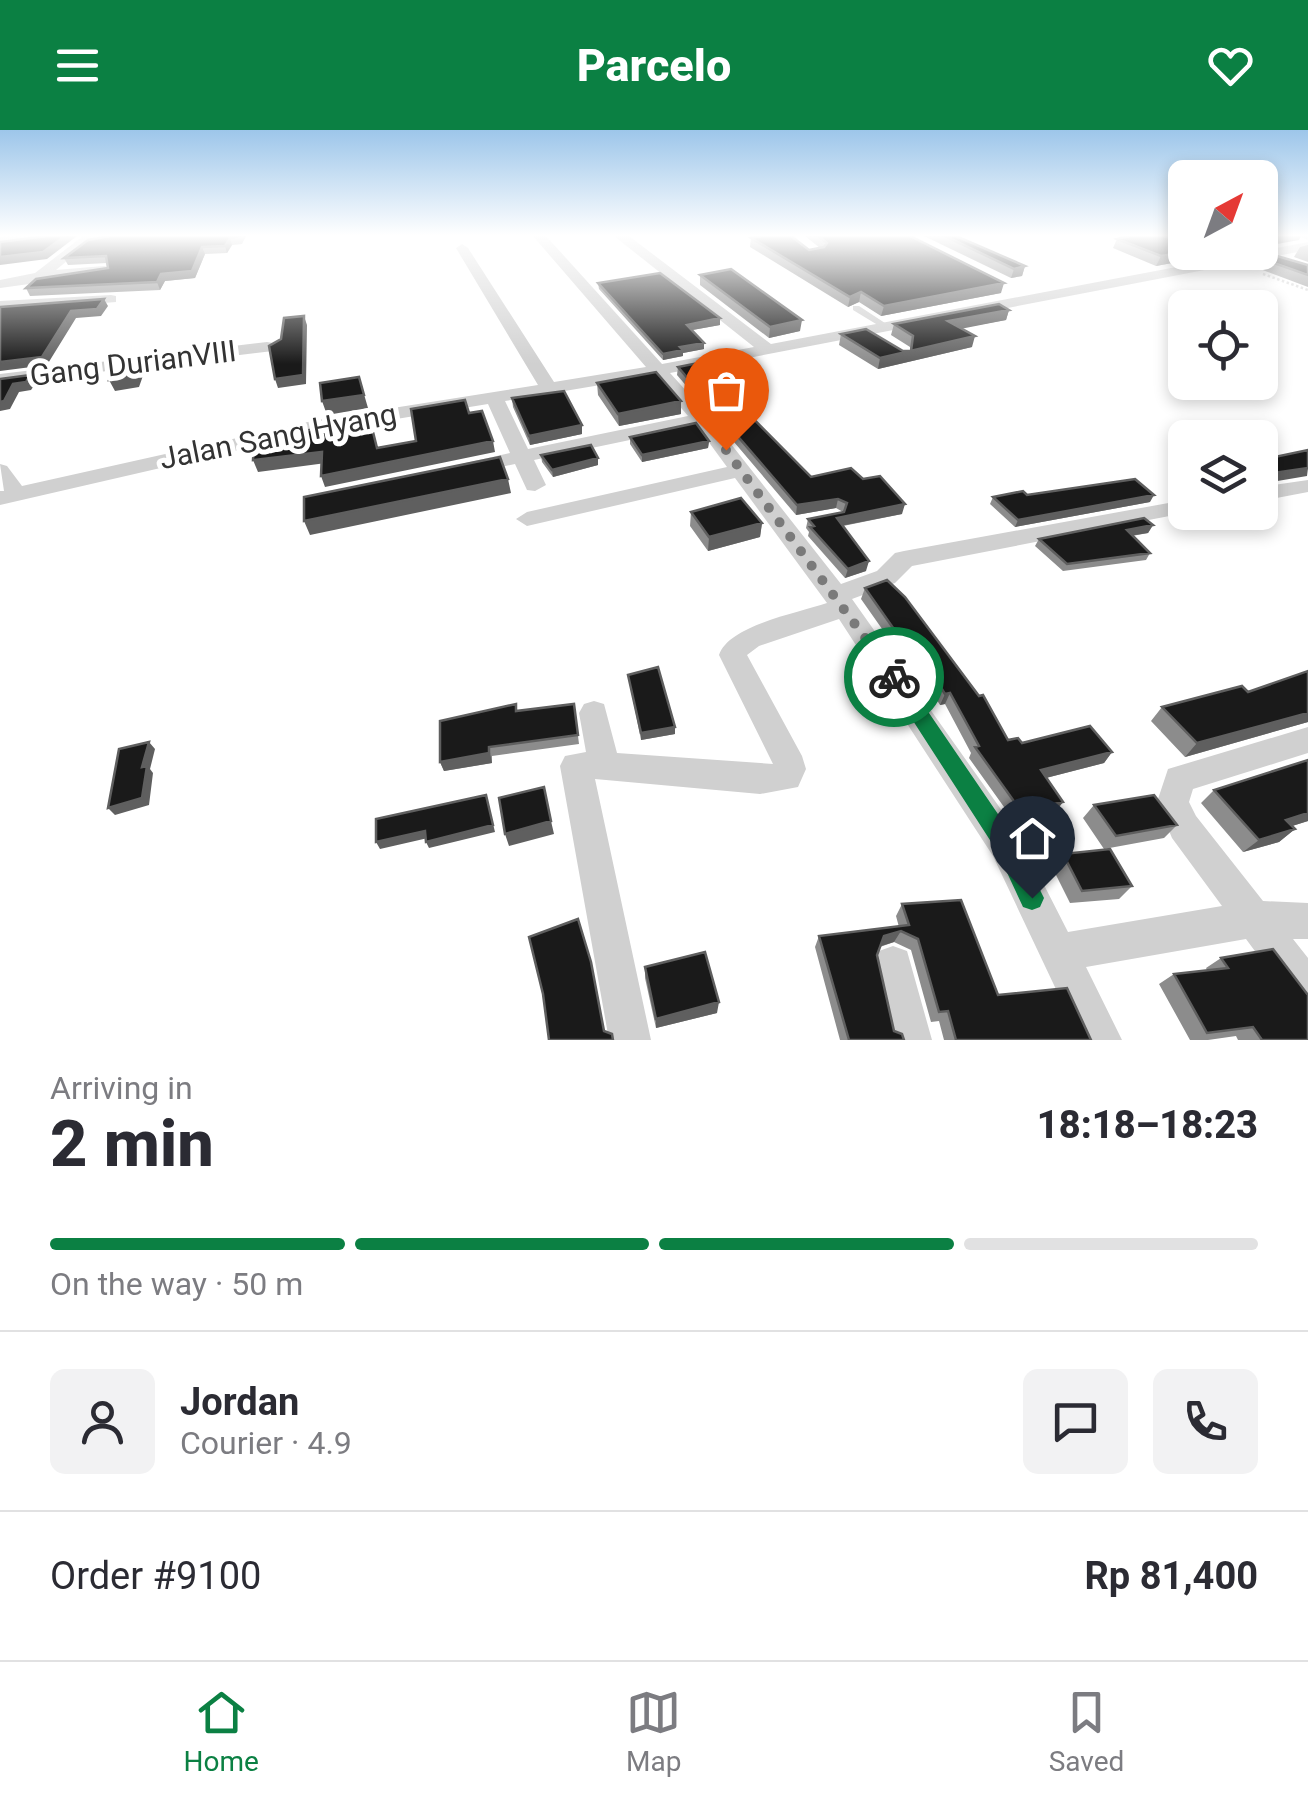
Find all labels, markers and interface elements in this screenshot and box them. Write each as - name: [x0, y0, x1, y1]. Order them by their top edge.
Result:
- icon: menu: [50, 38, 105, 93]
- icon: heart: [1203, 38, 1258, 93]
- text: Parcelo: [577, 39, 731, 92]
- north arrow: [1168, 160, 1278, 270]
- map controls: [1168, 160, 1278, 530]
- button: locate: [1168, 290, 1278, 400]
- street label: Gang DurianVIII: [28, 333, 238, 393]
- pin: [684, 348, 769, 451]
- icon: bag: [699, 363, 754, 418]
- street label: Jalan Sang Hyang: [157, 396, 399, 476]
- button: layers: [1168, 420, 1278, 530]
- courier: [844, 627, 944, 727]
- icon: bike: [867, 650, 922, 705]
- pin: [990, 796, 1075, 899]
- icon: home: [1005, 811, 1060, 866]
- text: Arriving in: [50, 1069, 193, 1107]
- text: 18:18–18:23: [1037, 1103, 1258, 1147]
- text: 2 min: [50, 1106, 214, 1182]
- text: On the way · 50 m: [50, 1265, 303, 1303]
- button: person: [50, 1369, 155, 1474]
- button: chat: [1023, 1369, 1128, 1474]
- button: phone: [1153, 1369, 1258, 1474]
- text: Jordan: [180, 1380, 299, 1424]
- text: Courier · 4.9: [180, 1424, 352, 1462]
- text: Order #9100: [50, 1554, 261, 1598]
- text: Rp 81,400: [1084, 1554, 1258, 1598]
- tab: Home: [184, 1685, 259, 1778]
- tab: Map: [626, 1685, 682, 1778]
- tab: Saved: [1049, 1685, 1124, 1778]

